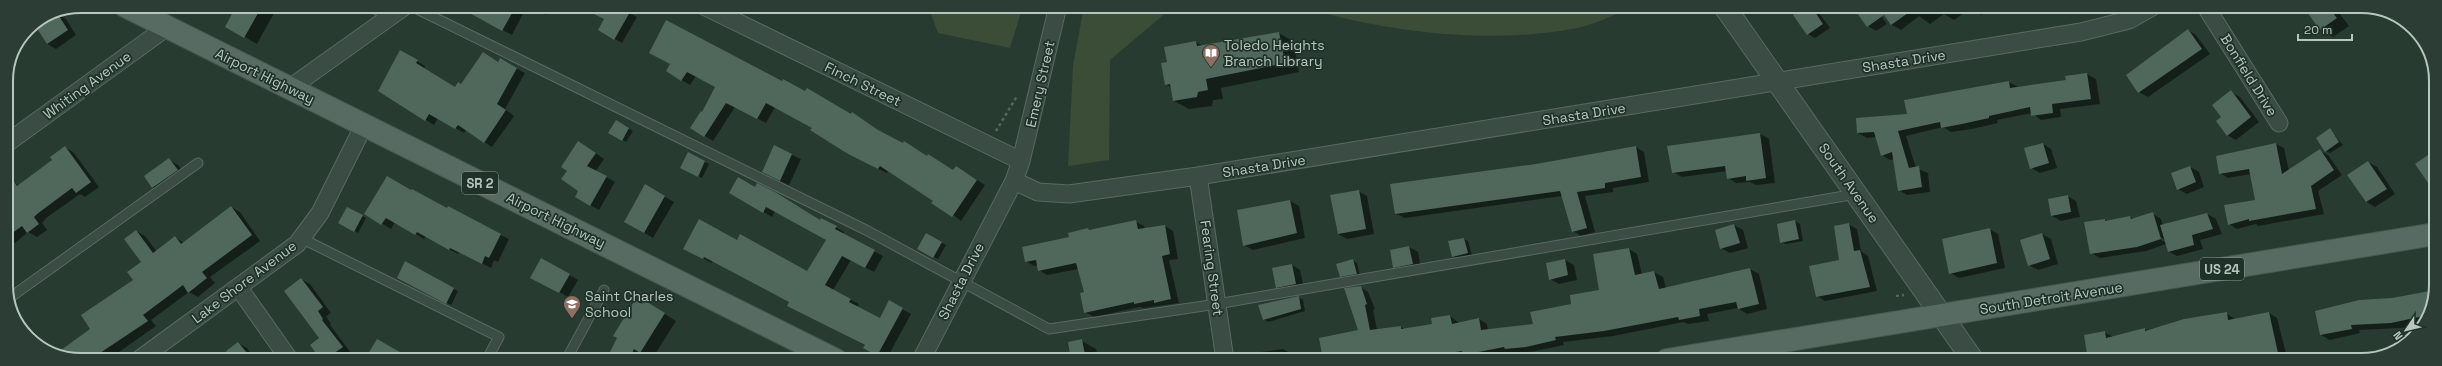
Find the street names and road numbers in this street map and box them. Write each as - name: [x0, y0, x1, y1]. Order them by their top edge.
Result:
- street label: Bonfield Drive: [2217, 31, 2281, 119]
- street label: Emery Street: [1021, 39, 1059, 129]
- street label: Airport Highway: [212, 44, 318, 108]
- street label: Shasta Drive: [1861, 46, 1947, 76]
- street label: Whiting Avenue: [39, 47, 135, 123]
- street label: Finch Street: [822, 58, 904, 110]
- street label: Shasta Drive: [1541, 99, 1627, 129]
- street label: South Avenue: [1815, 139, 1883, 227]
- street label: Shasta Drive: [1221, 151, 1307, 181]
- road number: SR 2: [462, 172, 498, 194]
- street label: Airport Highway: [503, 188, 609, 252]
- street label: Fearing Street: [1196, 219, 1228, 317]
- street label: Lake Shore Avenue: [188, 237, 300, 327]
- street label: Shasta Drive: [934, 240, 988, 322]
- road number: US 24: [2200, 258, 2244, 280]
- street label: South Detroit Avenue: [1978, 278, 2124, 318]

